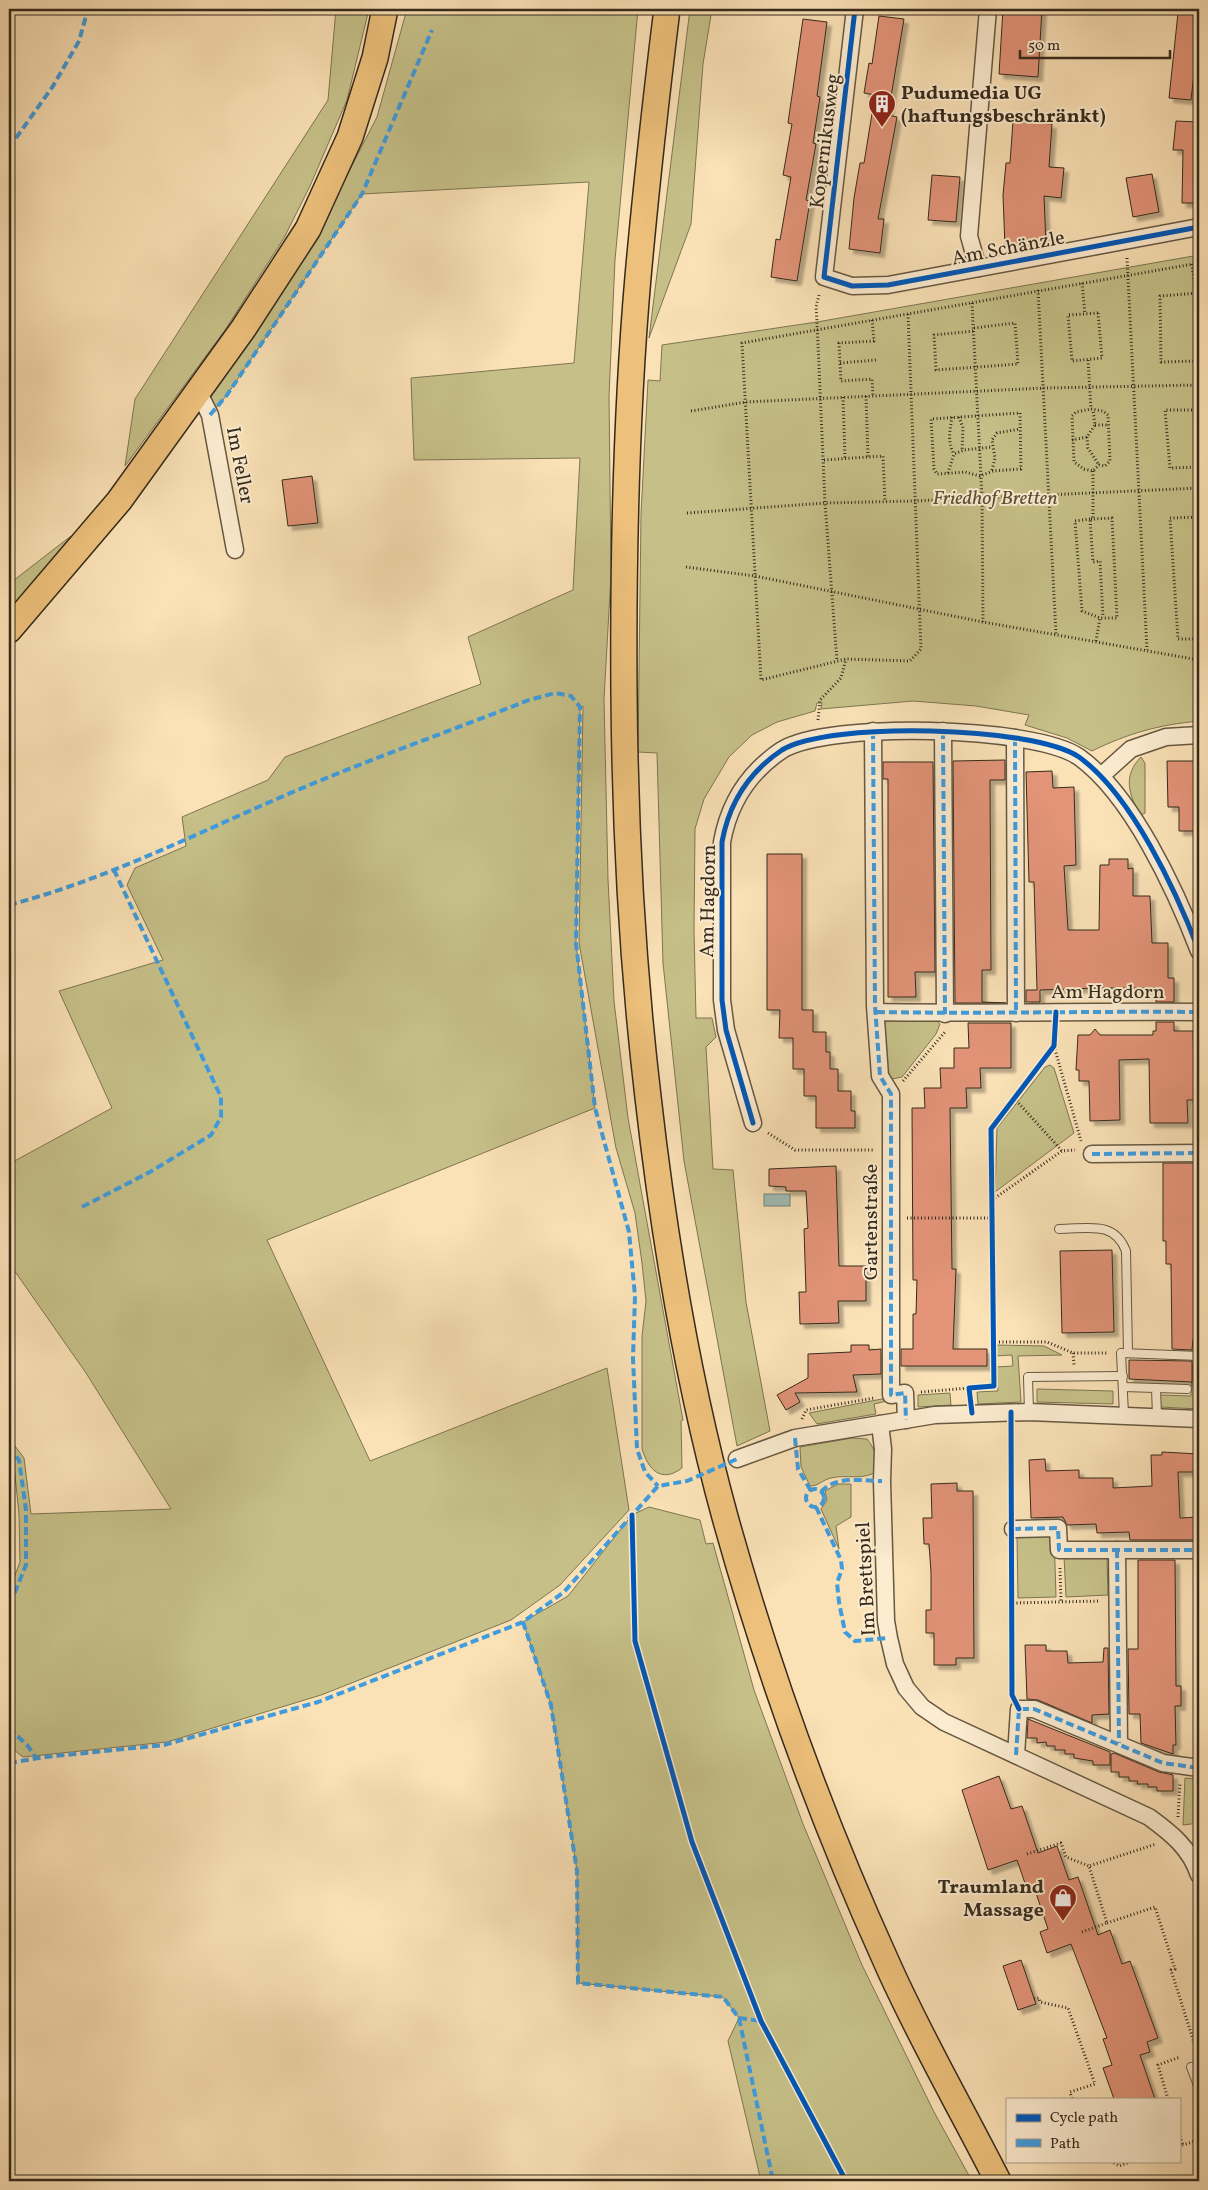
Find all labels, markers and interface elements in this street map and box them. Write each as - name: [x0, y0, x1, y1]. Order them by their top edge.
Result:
- scale bar: [1020, 28, 1170, 60]
- text: 50 m: [1028, 36, 1060, 57]
- street label: Kopernikusweg: [804, 72, 848, 210]
- place label: Pudumedia UG (haftungsbeschränkt): [901, 80, 1106, 131]
- building icon: Pudumedia UG (haftungsbeschränkt): [867, 89, 897, 128]
- street label: Am Schänzle: [949, 224, 1067, 274]
- street label: Im Feller: [218, 424, 260, 506]
- park label: Friedhof Bretten: [932, 485, 1058, 513]
- street label: Am Hagdorn: [694, 844, 724, 958]
- street label: Am Hagdorn: [1051, 979, 1165, 1007]
- street label: Gartenstraße: [858, 1164, 886, 1280]
- street label: Im Brettspiel: [850, 1521, 884, 1637]
- place label: Traumland Massage: [938, 1874, 1044, 1925]
- shop icon: Traumland Massage: [1048, 1883, 1078, 1922]
- legend: [1006, 2098, 1180, 2162]
- text: Cycle path: [1050, 2108, 1118, 2129]
- text: Path: [1050, 2134, 1080, 2155]

